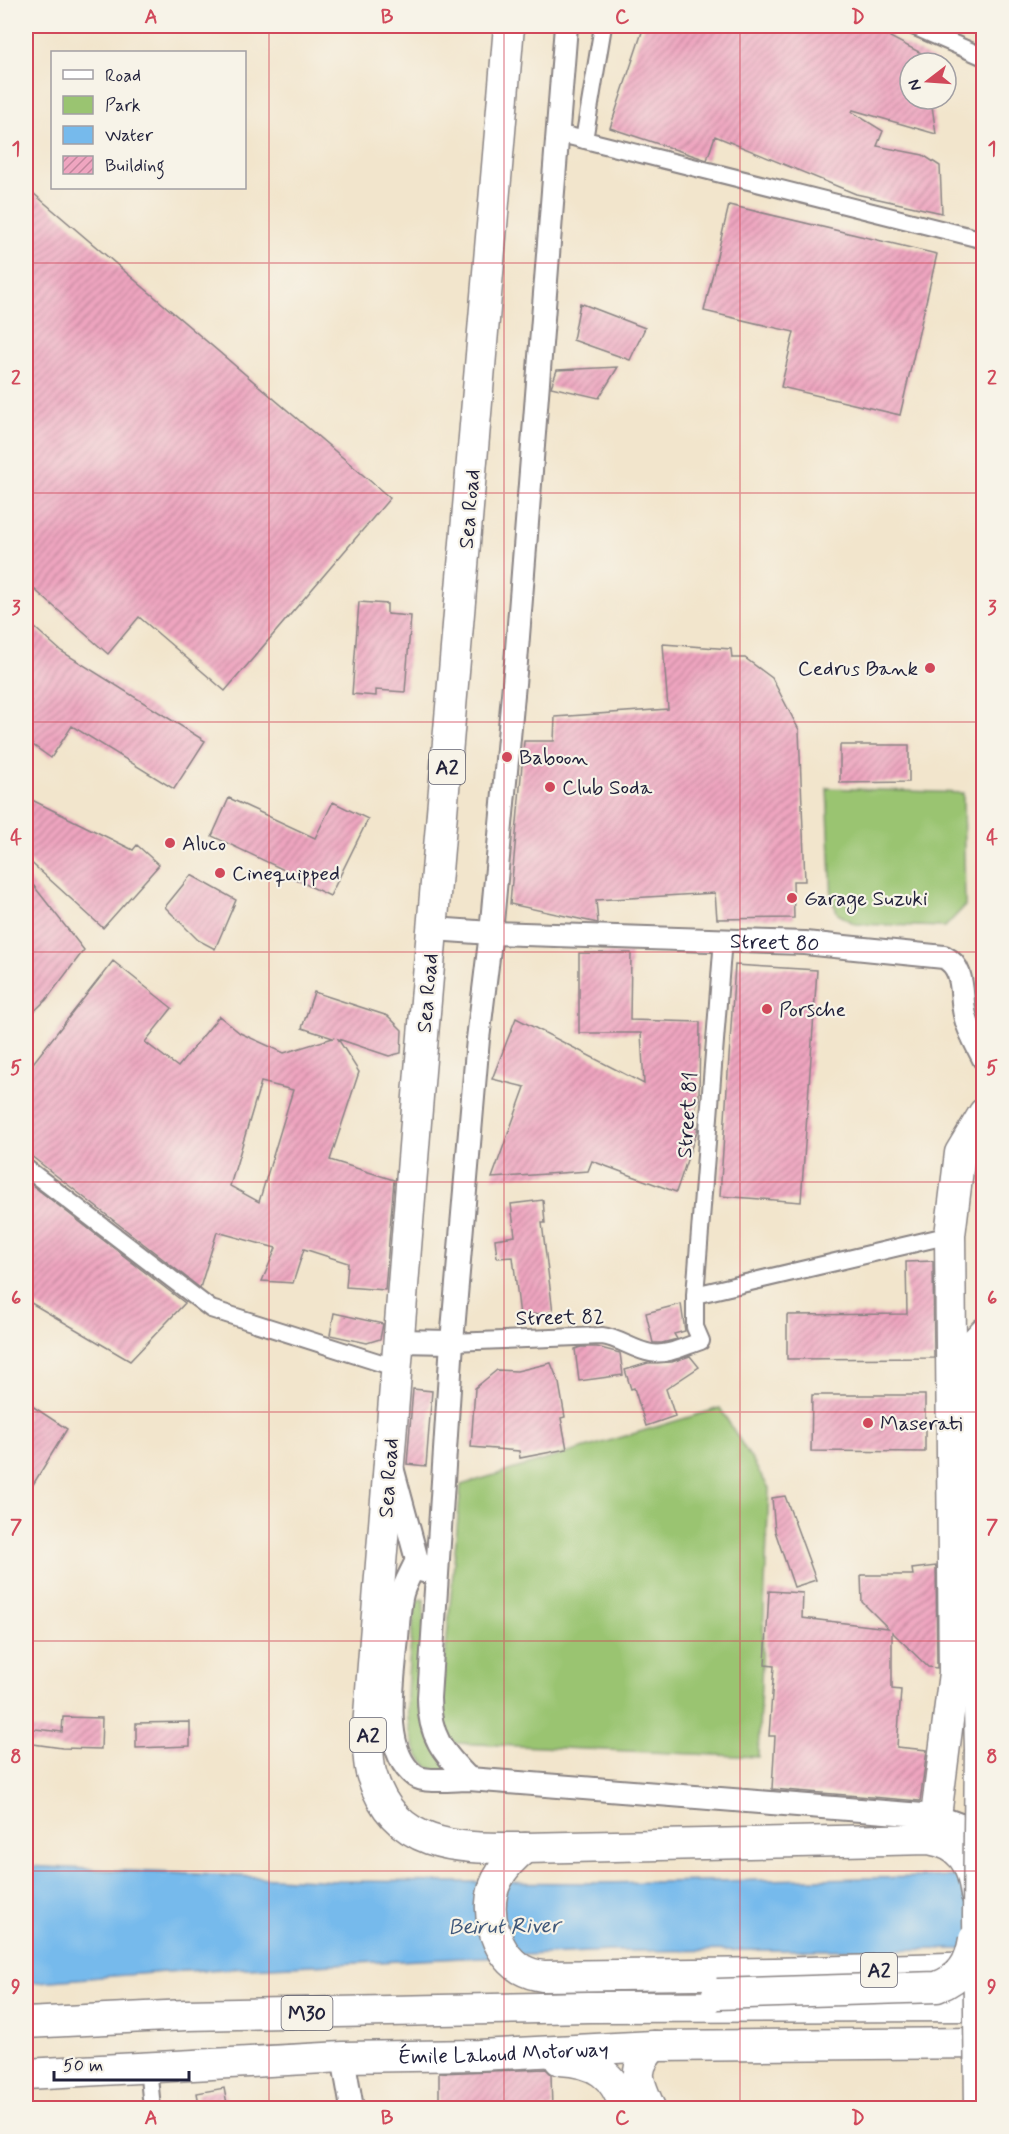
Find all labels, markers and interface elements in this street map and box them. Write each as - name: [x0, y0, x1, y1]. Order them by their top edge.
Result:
- text: A: [144, 4, 158, 31]
- text: B: [381, 4, 394, 31]
- text: C: [615, 4, 630, 31]
- text: D: [851, 4, 865, 31]
- legend: [51, 51, 246, 189]
- north arrow: [898, 51, 958, 111]
- text: Road: [105, 64, 141, 88]
- text: N: [903, 77, 927, 93]
- text: Park: [105, 94, 141, 118]
- text: Water: [105, 124, 154, 148]
- text: 1: [12, 136, 20, 163]
- text: 1: [988, 136, 996, 163]
- text: Building: [105, 154, 165, 180]
- text: 2: [11, 365, 21, 392]
- text: 2: [987, 365, 997, 392]
- street label: Sea Road: [453, 468, 487, 550]
- text: 3: [11, 595, 21, 622]
- text: 3: [987, 595, 997, 622]
- place label: Cedrus Bank: [798, 655, 918, 683]
- marker: Cedrus Bank: [923, 661, 937, 675]
- place label: Baboon: [519, 744, 589, 772]
- road number: A2: [429, 750, 465, 784]
- marker: Baboon: [500, 750, 514, 764]
- place label: Club Soda: [562, 774, 653, 802]
- marker: Club Soda: [543, 780, 557, 794]
- text: 4: [10, 825, 22, 852]
- text: 4: [986, 825, 998, 852]
- place label: Aluco: [182, 830, 226, 858]
- marker: Aluco: [163, 836, 177, 850]
- place label: Cinequipped: [232, 860, 340, 888]
- marker: Cinequipped: [213, 866, 227, 880]
- place label: Garage Suzuki: [804, 885, 928, 914]
- marker: Garage Suzuki: [785, 891, 799, 905]
- street label: Street 80: [729, 928, 821, 959]
- street label: Sea Road: [411, 952, 445, 1034]
- place label: Porsche: [779, 996, 846, 1024]
- marker: Porsche: [760, 1002, 774, 1016]
- text: 5: [10, 1055, 22, 1082]
- text: 5: [986, 1055, 998, 1082]
- street label: Street 81: [671, 1071, 705, 1159]
- text: 6: [11, 1285, 21, 1312]
- text: 6: [987, 1285, 997, 1312]
- street label: Street 82: [515, 1303, 605, 1333]
- place label: Maserati: [880, 1410, 963, 1438]
- marker: Maserati: [861, 1416, 875, 1430]
- street label: Sea Road: [372, 1437, 406, 1519]
- text: 7: [10, 1514, 22, 1541]
- text: 7: [986, 1514, 998, 1541]
- road number: A2: [350, 1718, 386, 1752]
- text: 8: [10, 1744, 22, 1771]
- text: 8: [986, 1744, 998, 1771]
- water label: Beirut River: [448, 1912, 563, 1942]
- road number: A2: [861, 1953, 897, 1987]
- text: 9: [11, 1974, 21, 2001]
- text: 9: [987, 1974, 997, 2001]
- road number: M30: [282, 1996, 332, 2030]
- street label: Émile Lahoud Motorway: [398, 2035, 609, 2071]
- scale bar: [54, 2044, 189, 2082]
- text: 50 m: [63, 2054, 103, 2078]
- text: A: [144, 2105, 158, 2132]
- text: B: [381, 2105, 394, 2132]
- text: C: [615, 2105, 630, 2132]
- text: D: [851, 2105, 865, 2132]

